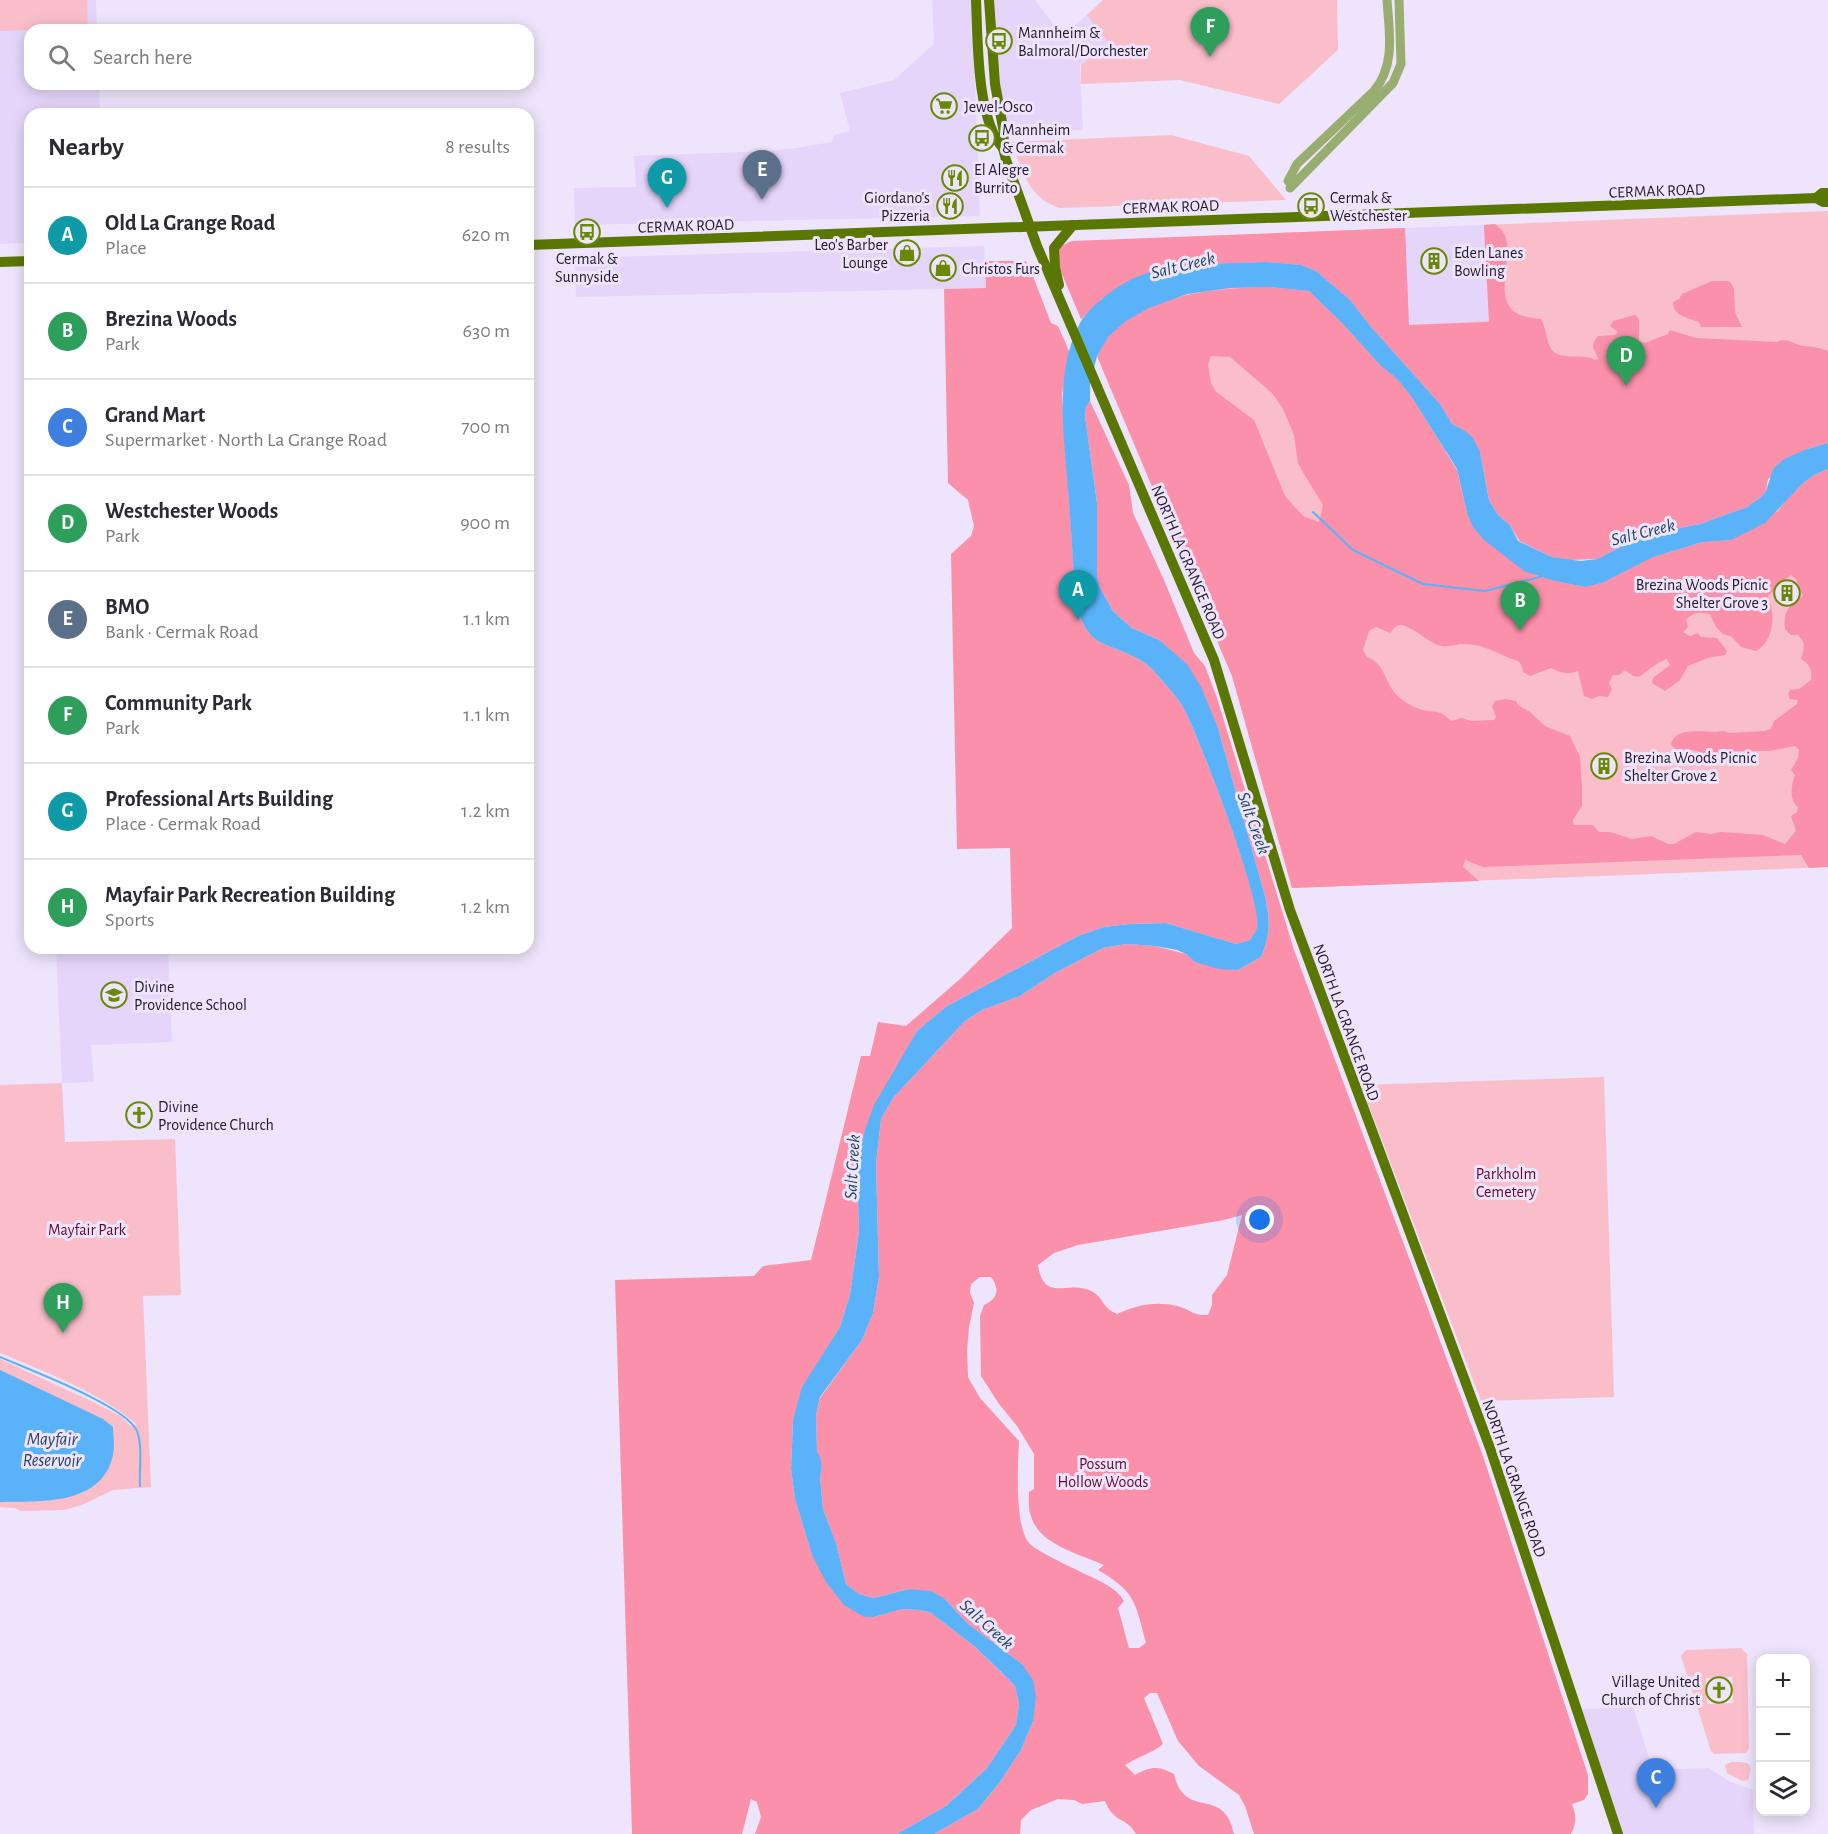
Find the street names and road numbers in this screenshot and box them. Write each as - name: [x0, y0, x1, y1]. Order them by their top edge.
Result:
- street label: CERMAK ROAD: [1609, 181, 1705, 201]
- street label: CERMAK ROAD: [1123, 197, 1219, 217]
- street label: CERMAK ROAD: [638, 216, 734, 236]
- street label: NORTH LA GRANGE ROAD: [1148, 483, 1228, 642]
- street label: NORTH LA GRANGE ROAD: [1310, 942, 1382, 1103]
- street label: NORTH LA GRANGE ROAD: [1480, 1397, 1549, 1559]

